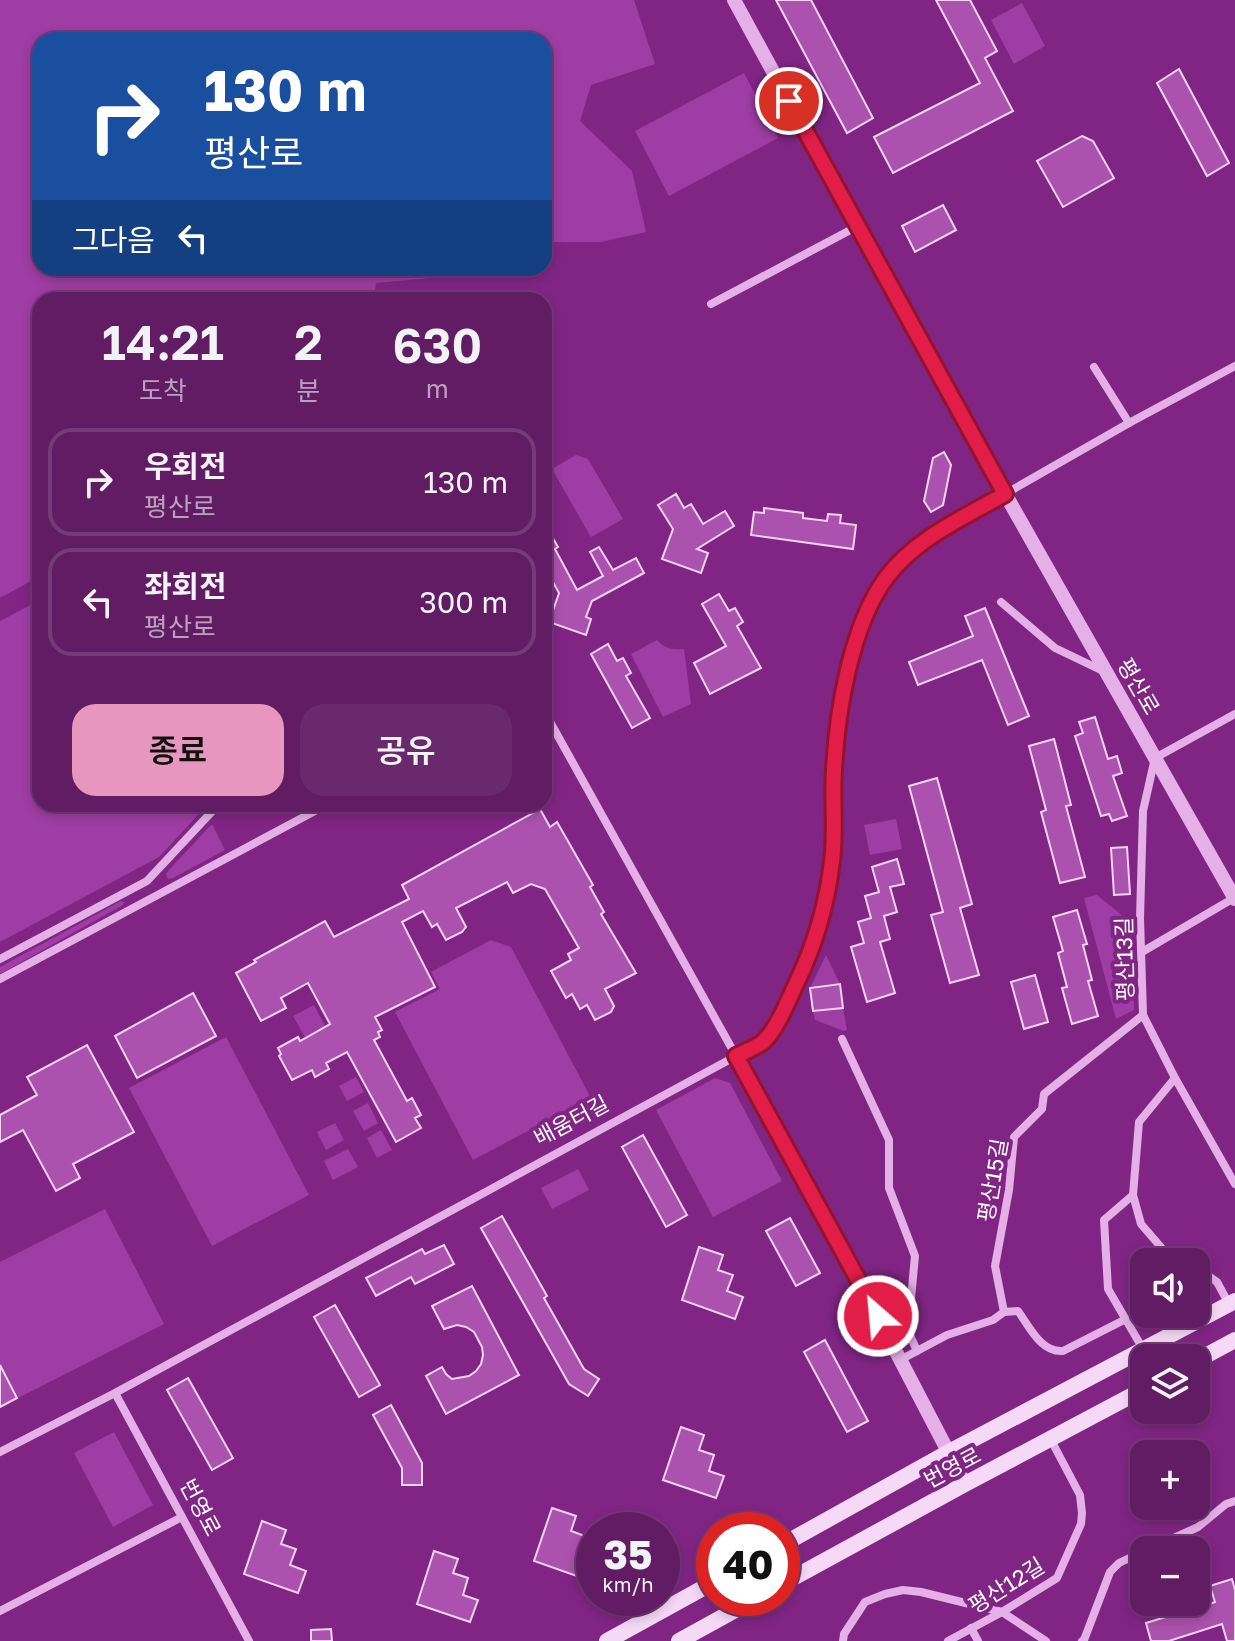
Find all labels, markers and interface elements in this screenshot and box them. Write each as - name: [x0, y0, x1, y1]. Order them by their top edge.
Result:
- text: 130 m: [204, 56, 366, 123]
- icon: right: [72, 64, 176, 168]
- pin: [755, 67, 823, 135]
- icon: arrive: [767, 79, 811, 123]
- text: 평산로: [204, 131, 303, 174]
- icon: left: [171, 216, 215, 260]
- text: 그다음: [72, 222, 155, 258]
- text: 14:21: [102, 313, 224, 371]
- text: 2: [294, 313, 323, 371]
- text: 630: [393, 316, 482, 374]
- text: m: [426, 373, 449, 404]
- text: 도착: [139, 375, 187, 406]
- text: 분: [296, 375, 320, 406]
- text: 우회전: [144, 448, 227, 484]
- icon: right: [76, 460, 120, 504]
- text: 130 m: [423, 464, 508, 500]
- text: 평산로: [144, 491, 216, 522]
- text: 좌회전: [144, 568, 227, 604]
- icon: left: [76, 580, 120, 624]
- text: 300 m: [419, 584, 508, 620]
- text: 평산로: [144, 611, 216, 642]
- street label: 평산로: [1112, 653, 1166, 719]
- button: 종료: [72, 704, 284, 796]
- button: 공유: [300, 704, 512, 796]
- street label: 평산13길: [1110, 917, 1138, 1001]
- street label: 배움터길: [529, 1089, 613, 1151]
- street label: 평산15길: [971, 1136, 1013, 1224]
- map controls: [1130, 1248, 1210, 1616]
- button: sound: [1130, 1248, 1210, 1328]
- position arrow: [836, 1274, 920, 1358]
- button: layers: [1130, 1344, 1210, 1424]
- button: +: [1130, 1440, 1210, 1520]
- street label: 번영로: [919, 1441, 985, 1493]
- street label: 번영로: [175, 1474, 227, 1540]
- speed limit sign: 40: [696, 1512, 800, 1616]
- text: 35: [604, 1530, 652, 1578]
- button: −: [1130, 1536, 1210, 1616]
- street label: 평산12길: [963, 1551, 1049, 1619]
- text: km/h: [603, 1572, 653, 1596]

